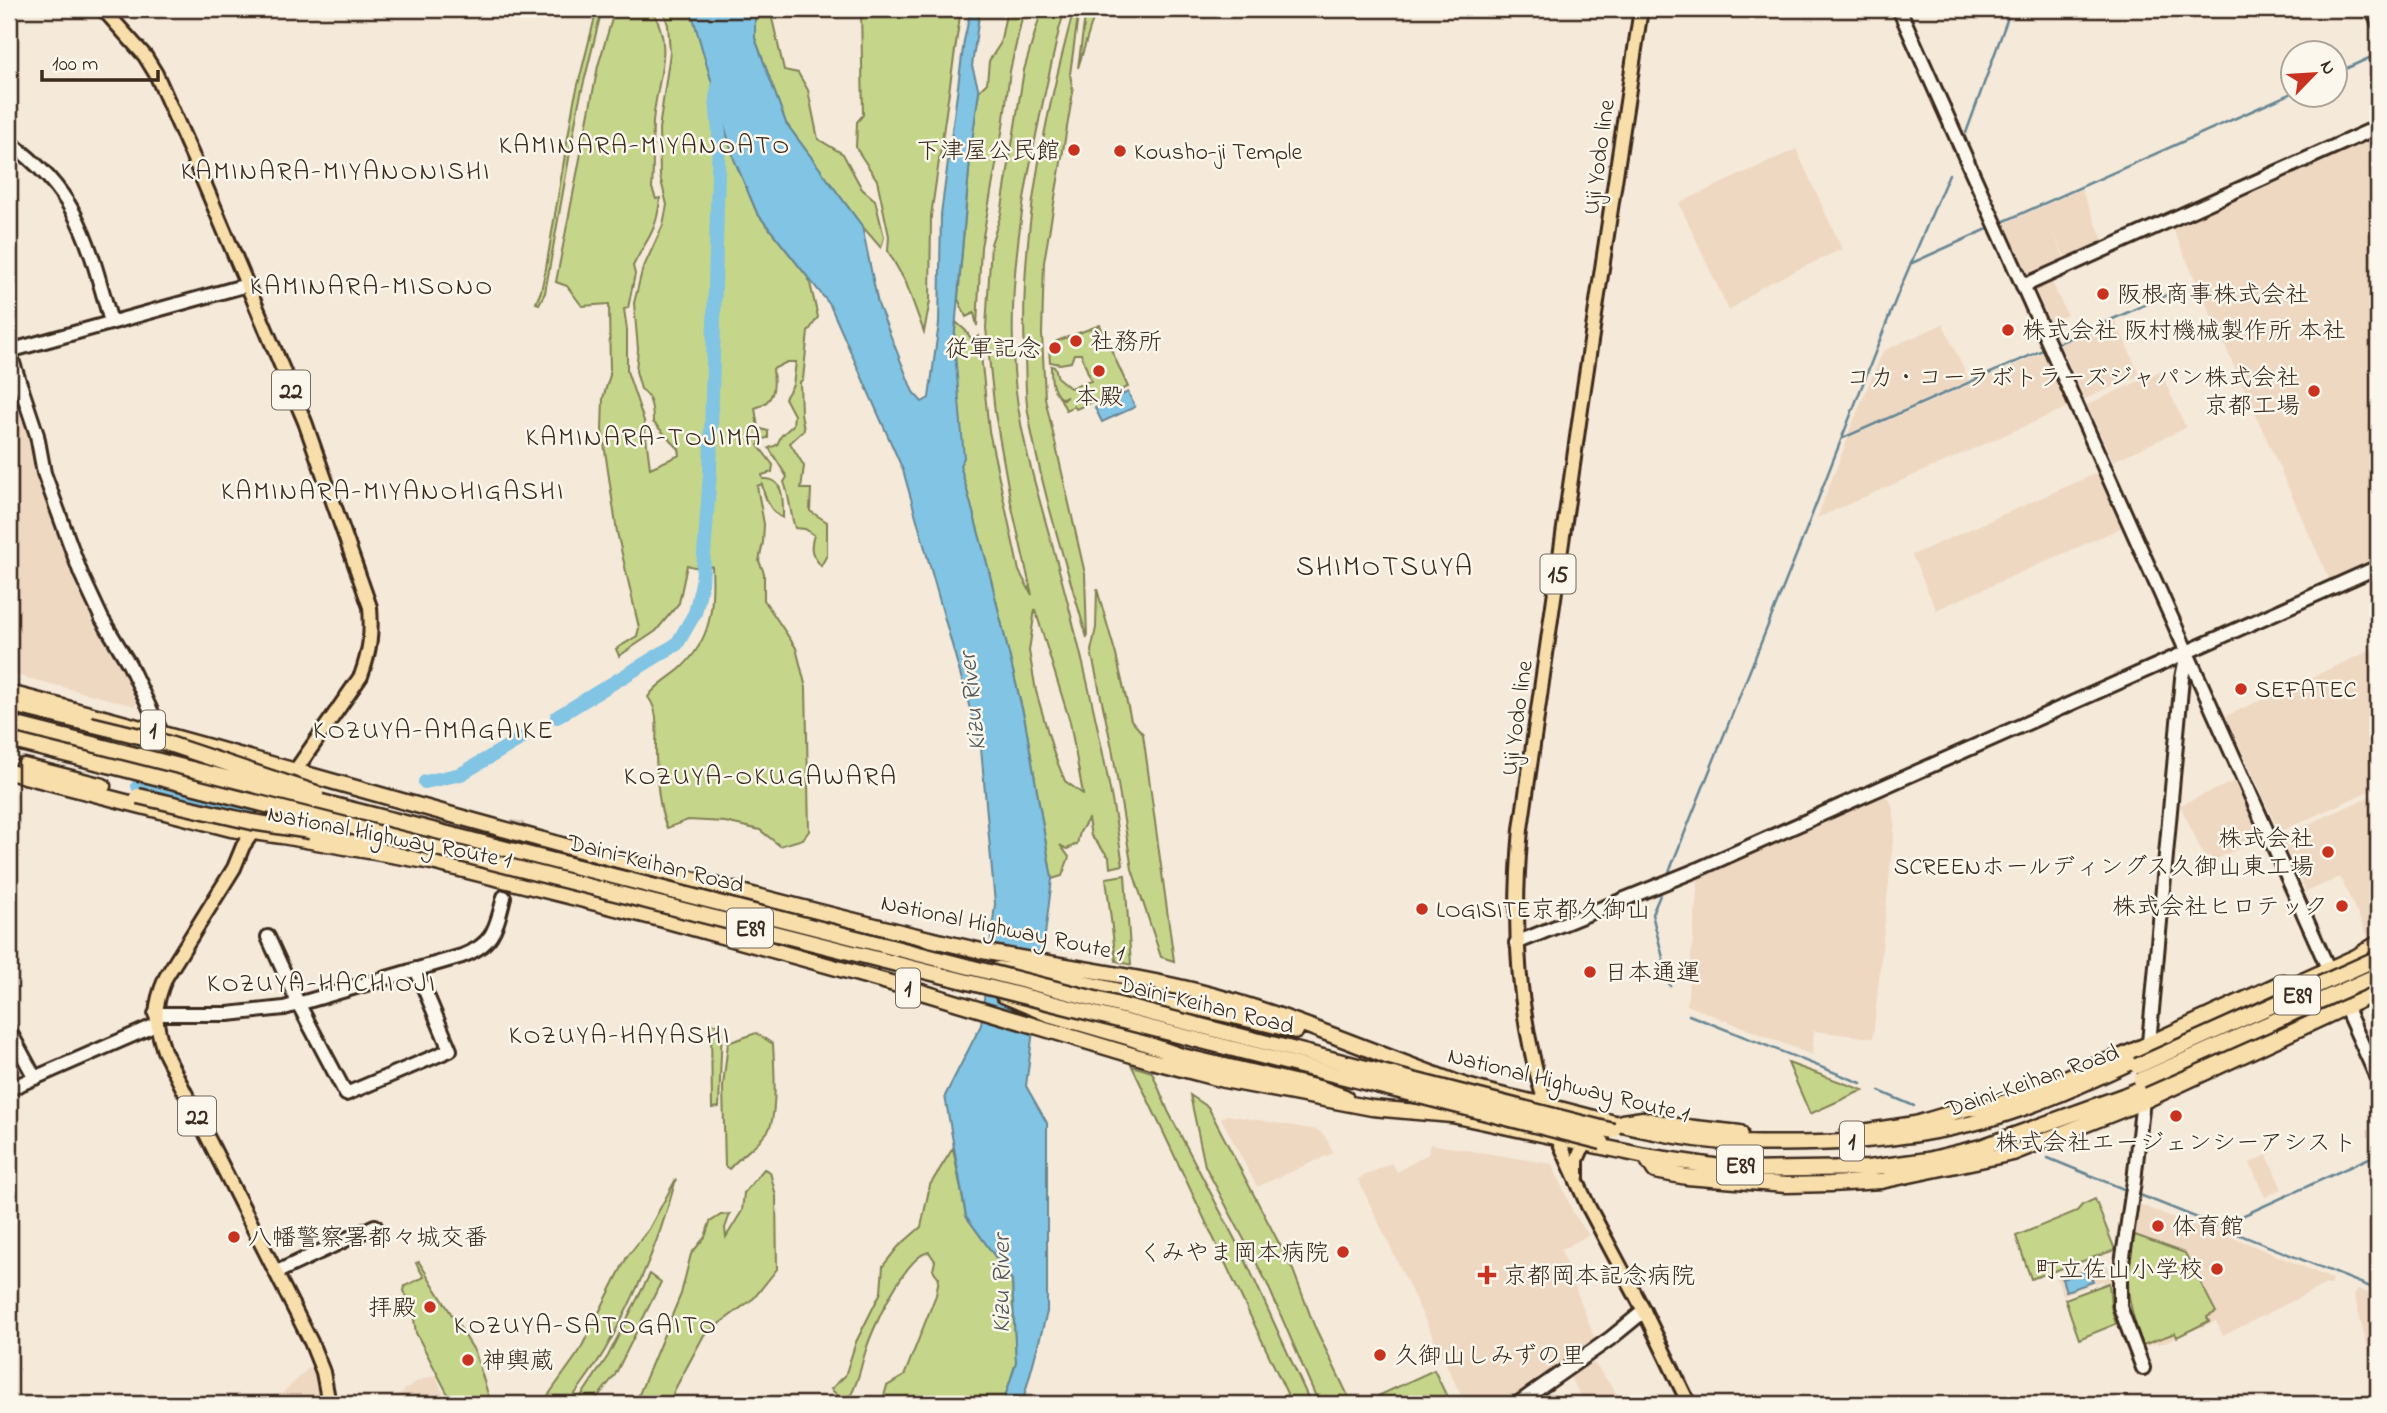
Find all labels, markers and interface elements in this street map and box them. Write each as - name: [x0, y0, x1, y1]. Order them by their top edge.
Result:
- scale bar: [42, 38, 158, 82]
- north arrow: [2278, 38, 2348, 108]
- text: 100 m: [52, 50, 98, 80]
- text: N: [2312, 56, 2342, 80]
- street label: Uji Yodo line: [1575, 97, 1626, 217]
- district label: KAMINARA-MIYANOATO: [499, 128, 791, 166]
- place label: 下津屋公民館: [916, 135, 1060, 170]
- place label: Kousho-ji Temple: [1134, 136, 1302, 171]
- marker: 下津屋公民館: [1066, 142, 1082, 158]
- marker: Kousho-ji Temple: [1112, 143, 1128, 159]
- district label: KAMINARA-MIYANONISHI: [181, 154, 491, 192]
- district label: KAMINARA-MISONO: [250, 269, 494, 307]
- place label: 阪根商事株式会社: [2117, 279, 2309, 314]
- marker: 阪根商事株式会社: [2095, 286, 2111, 302]
- place label: 株式会社 阪村機械製作所 本社: [2022, 315, 2346, 350]
- marker: 株式会社 阪村機械製作所 本社: [2000, 322, 2016, 338]
- place label: 社務所: [1090, 326, 1162, 361]
- place label: 従軍記念: [945, 333, 1041, 368]
- marker: 社務所: [1068, 333, 1084, 349]
- marker: 従軍記念: [1047, 340, 1063, 356]
- place label: コカ・コーラボトラーズジャパン株式会社 京都工場: [1846, 362, 2300, 425]
- marker: 本殿: [1091, 363, 1107, 379]
- road number: 22: [272, 370, 310, 410]
- place label: 本殿: [1075, 381, 1123, 416]
- marker: コカ・コーラボトラーズジャパン株式会社 京都工場: [2306, 383, 2322, 399]
- district label: KAMINARA-TOJIMA: [526, 420, 762, 458]
- district label: KAMINARA-MIYANOHIGASHI: [221, 474, 565, 512]
- district label: SHIMOTSUYA: [1296, 548, 1474, 589]
- road number: 15: [1540, 554, 1576, 594]
- water label: Kizu River: [950, 648, 998, 753]
- street label: Uji Yodo line: [1493, 658, 1544, 778]
- place label: SEFATEC: [2255, 674, 2357, 709]
- marker: SEFATEC: [2233, 681, 2249, 697]
- road number: 1: [141, 710, 165, 750]
- district label: KOZUYA-AMAGAIKE: [313, 713, 555, 751]
- district label: KOZUYA-OKUGAWARA: [624, 759, 898, 797]
- street label: National Highway Route 1: [264, 798, 515, 880]
- place label: 株式会社 SCREENホールディングス久御山東工場: [1894, 823, 2314, 886]
- street label: Daini-Keihan Road: [562, 826, 748, 904]
- marker: 株式会社 SCREENホールディングス久御山東工場: [2320, 844, 2336, 860]
- street label: National Highway Route 1: [877, 887, 1128, 973]
- place label: 株式会社ヒロテック: [2112, 891, 2328, 926]
- place label: LOGISITE京都久御山: [1436, 894, 1651, 929]
- marker: 株式会社ヒロテック: [2334, 898, 2350, 914]
- marker: LOGISITE京都久御山: [1414, 901, 1430, 917]
- road number: E89: [727, 909, 773, 948]
- place label: 日本通運: [1604, 957, 1700, 992]
- marker: 日本通運: [1582, 964, 1598, 980]
- district label: KOZUYA-HACHIOJI: [207, 966, 437, 1004]
- street label: Daini-Keihan Road: [1112, 967, 1298, 1045]
- road number: 1: [896, 968, 920, 1007]
- road number: E89: [2274, 976, 2320, 1014]
- district label: KOZUYA-HAYASHI: [509, 1018, 731, 1056]
- street label: Daini-Keihan Road: [1941, 1036, 2125, 1129]
- street label: National Highway Route 1: [1443, 1039, 1693, 1134]
- road number: 22: [178, 1096, 216, 1135]
- marker: 株式会社エージェンシーアシスト: [2168, 1108, 2184, 1124]
- road number: 1: [1840, 1122, 1864, 1160]
- place label: 株式会社エージェンシーアシスト: [1995, 1127, 2357, 1162]
- road number: E89: [1717, 1146, 1763, 1184]
- place label: 体育館: [2172, 1211, 2244, 1246]
- marker: 体育館: [2150, 1218, 2166, 1234]
- place label: 八幡警察署都々城交番: [248, 1222, 488, 1257]
- marker: 八幡警察署都々城交番: [226, 1229, 242, 1245]
- water label: Kizu River: [984, 1232, 1022, 1334]
- place label: くみやま岡本病院: [1138, 1237, 1329, 1272]
- marker: くみやま岡本病院: [1335, 1244, 1351, 1260]
- place label: 町立佐山小学校: [2035, 1254, 2203, 1289]
- place label: 京都岡本記念病院: [1503, 1260, 1695, 1295]
- marker: 町立佐山小学校: [2209, 1261, 2225, 1277]
- marker: 京都岡本記念病院: [1477, 1265, 1497, 1285]
- place label: 拝殿: [368, 1292, 416, 1327]
- marker: 拝殿: [422, 1299, 438, 1315]
- district label: KOZUYA-SATOGAITO: [454, 1308, 718, 1346]
- place label: 久御山しみずの里: [1394, 1340, 1585, 1375]
- place label: 神輿蔵: [482, 1345, 554, 1380]
- marker: 久御山しみずの里: [1372, 1347, 1388, 1363]
- marker: 神輿蔵: [460, 1352, 476, 1368]

